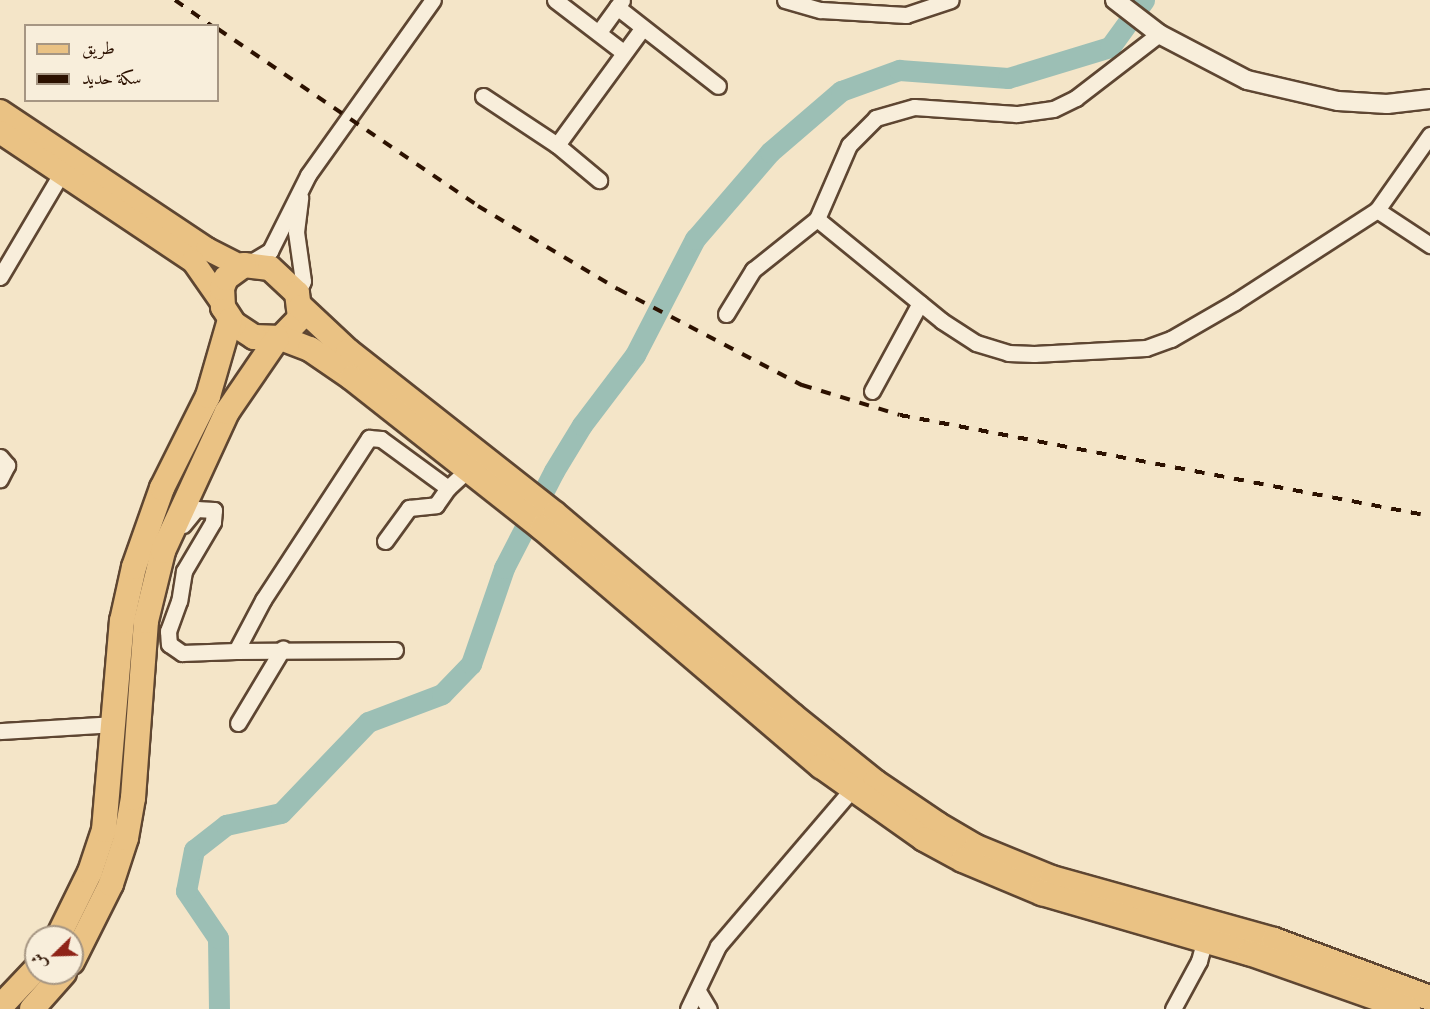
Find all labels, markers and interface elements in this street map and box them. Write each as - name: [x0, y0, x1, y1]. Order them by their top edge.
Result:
- legend: [24, 24, 219, 102]
- text: طريق: [82, 37, 115, 59]
- text: سكة حديد: [82, 67, 142, 89]
- north arrow: [24, 925, 84, 985]
- text: ش: [27, 950, 51, 972]

